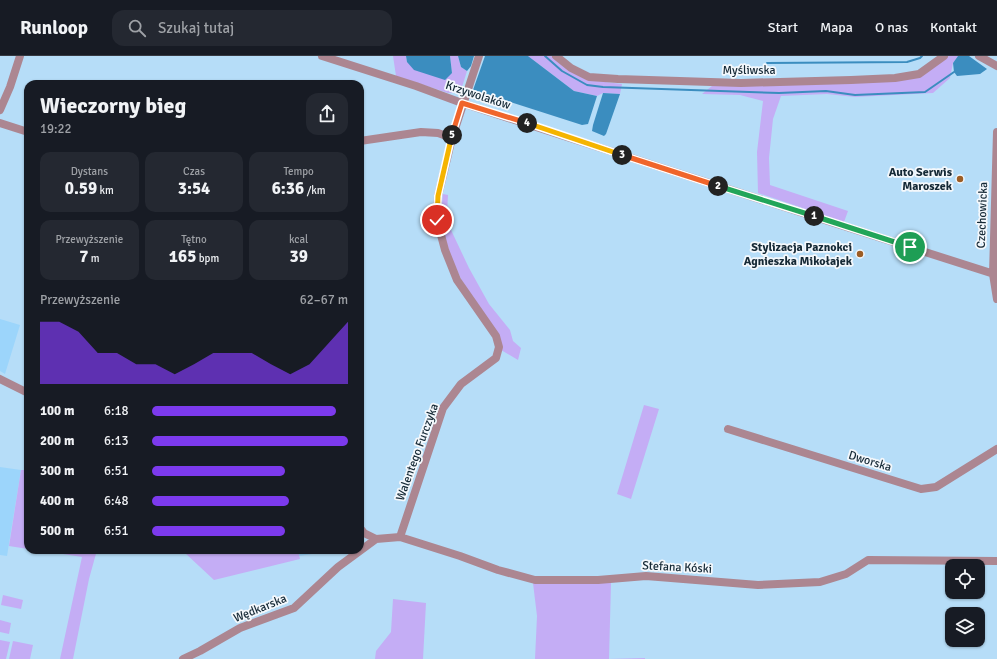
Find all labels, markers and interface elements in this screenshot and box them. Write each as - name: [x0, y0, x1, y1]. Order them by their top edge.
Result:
- search box: [112, 10, 392, 46]
- text: Runloop: [20, 16, 88, 40]
- icon: search: [126, 17, 148, 39]
- text: Szukaj tutaj: [158, 19, 234, 37]
- text: Start: [768, 19, 798, 36]
- text: Mapa: [820, 19, 853, 36]
- text: O nas: [875, 19, 908, 36]
- text: Kontakt: [930, 19, 977, 36]
- street label: Myśliwska: [722, 63, 776, 78]
- street label: Krzywolaków: [443, 78, 513, 113]
- text: Wieczorny bieg: [40, 92, 186, 119]
- button: share: [306, 93, 348, 135]
- pin: 4: [517, 113, 537, 133]
- text: 4: [524, 116, 530, 129]
- text: 19:22: [40, 121, 72, 137]
- pin: 5: [442, 125, 462, 145]
- text: 5: [449, 128, 455, 141]
- pin: 3: [612, 145, 632, 165]
- text: 3: [619, 148, 625, 161]
- text: Dystans: [71, 165, 108, 178]
- text: Czas: [183, 165, 205, 178]
- text: Tempo: [283, 165, 314, 178]
- place label: Auto Serwis Maroszek: [889, 165, 953, 194]
- marker: Auto Serwis Maroszek: [955, 174, 965, 184]
- pin: 2: [708, 176, 728, 196]
- text: 0.59: [65, 178, 97, 199]
- text: 3:54: [178, 178, 210, 199]
- text: 6:36: [272, 178, 304, 199]
- text: 2: [715, 179, 721, 192]
- street label: Czechowicka: [974, 181, 991, 249]
- text: km: [97, 184, 114, 197]
- text: /km: [304, 184, 326, 197]
- pin: [420, 203, 454, 237]
- pin: 1: [804, 206, 824, 226]
- icon: check: [426, 209, 448, 231]
- text: 1: [811, 209, 817, 222]
- pin: [893, 230, 927, 264]
- text: Przewyższenie: [55, 233, 123, 246]
- text: Tętno: [181, 233, 207, 246]
- text: kcal: [289, 233, 308, 246]
- icon: arrive: [899, 236, 921, 258]
- place label: Stylizacja Paznokci Agnieszka Mikołajek: [744, 240, 853, 269]
- text: 7: [79, 246, 88, 267]
- text: 165: [169, 246, 196, 267]
- text: 39: [289, 246, 308, 267]
- marker: Stylizacja Paznokci Agnieszka Mikołajek: [855, 249, 865, 259]
- text: m: [88, 252, 100, 265]
- text: bpm: [196, 252, 219, 265]
- text: Przewyższenie: [40, 292, 120, 308]
- text: 62–67 m: [300, 292, 348, 308]
- street label: Walentego Furczyka: [393, 401, 442, 503]
- text: 100 m: [40, 403, 74, 419]
- text: 6:18: [104, 403, 129, 419]
- text: 200 m: [40, 433, 74, 449]
- text: 6:13: [104, 433, 129, 449]
- street label: Dworska: [846, 448, 893, 475]
- text: 300 m: [40, 463, 74, 479]
- text: 6:51: [104, 463, 129, 479]
- text: 400 m: [40, 493, 74, 509]
- text: 6:48: [104, 493, 129, 509]
- text: 500 m: [40, 523, 74, 539]
- text: 6:51: [104, 523, 129, 539]
- street label: Stefana Kóski: [642, 558, 712, 577]
- map controls: [945, 559, 985, 647]
- button: locate: [945, 559, 985, 599]
- street label: Wędkarska: [231, 591, 289, 626]
- button: layers: [945, 607, 985, 647]

